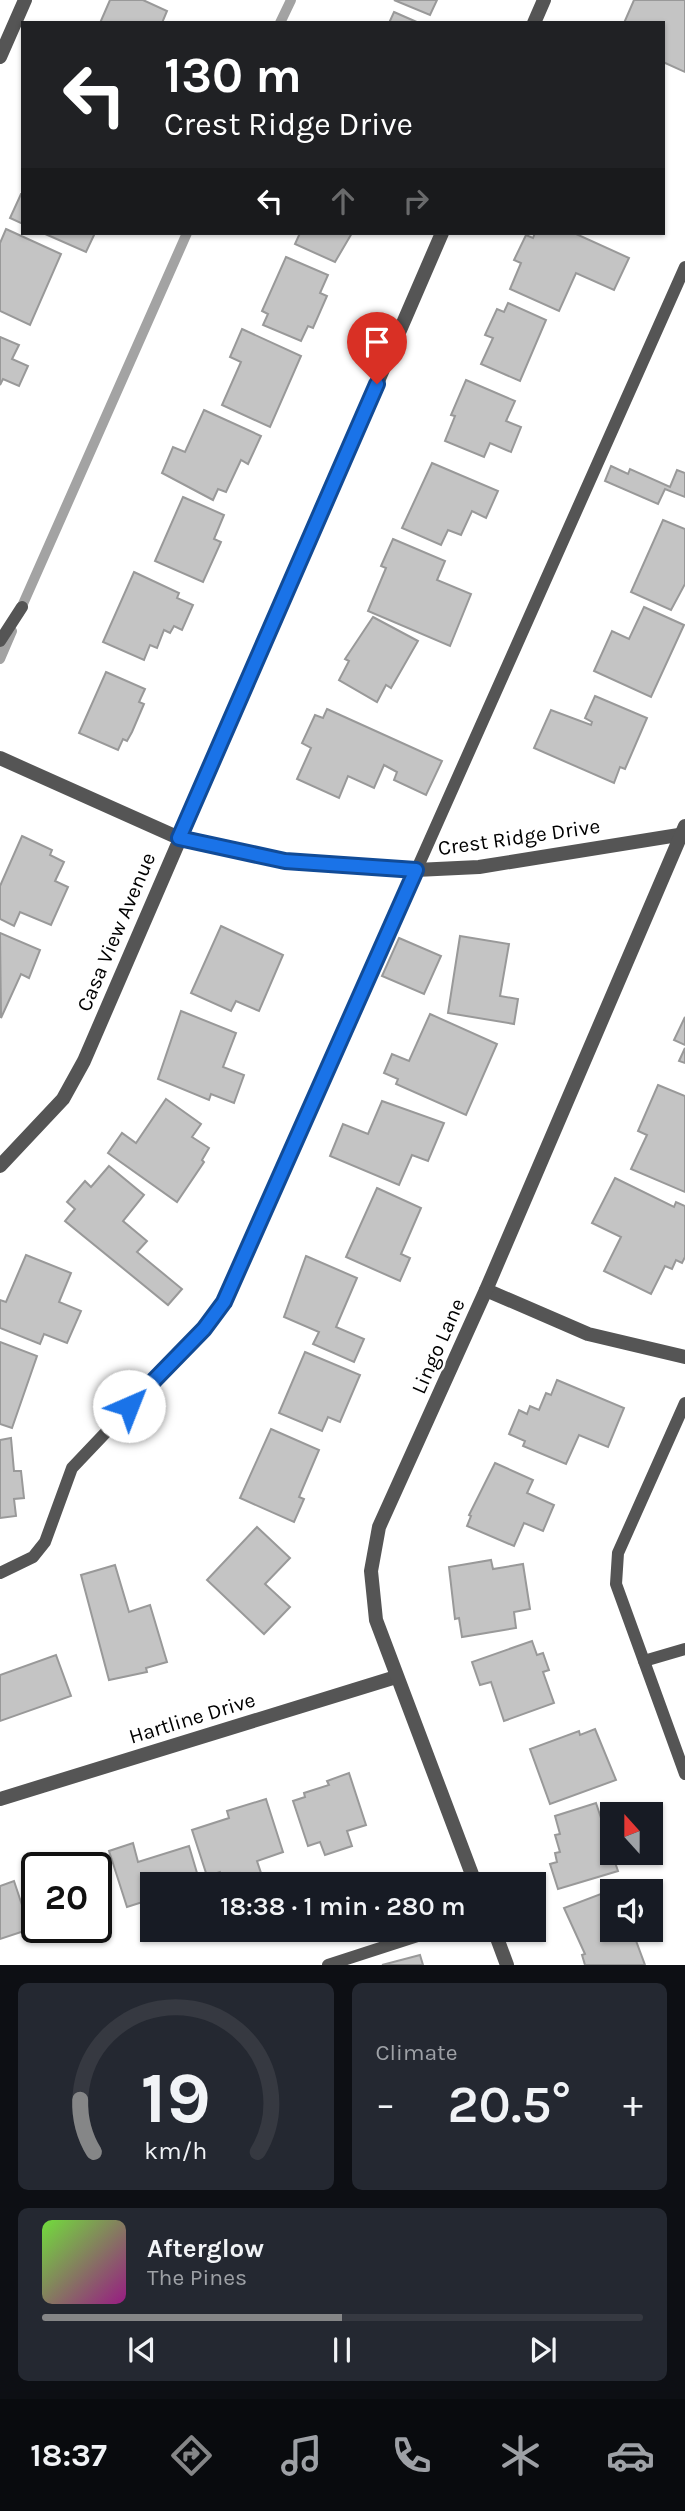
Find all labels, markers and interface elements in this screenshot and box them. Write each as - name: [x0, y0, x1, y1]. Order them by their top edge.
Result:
- text: 130 m: [164, 47, 302, 104]
- icon: left: [49, 49, 140, 140]
- text: Crest Ridge Drive: [164, 106, 413, 143]
- icon: left: [251, 182, 289, 220]
- icon: ahead: [324, 182, 362, 220]
- icon: right: [397, 182, 435, 220]
- pin: [347, 312, 407, 384]
- icon: arrive: [358, 323, 396, 361]
- street label: Crest Ridge Drive: [436, 814, 602, 860]
- street label: Casa View Avenue: [72, 849, 160, 1015]
- street label: Lingo Lane: [406, 1295, 470, 1397]
- position arrow: [92, 1369, 166, 1443]
- street label: Hartline Drive: [126, 1687, 258, 1749]
- north arrow: [600, 1802, 663, 1866]
- map controls: [600, 1802, 663, 1942]
- speed limit sign: 20: [21, 1852, 112, 1943]
- button: sound: [600, 1879, 663, 1942]
- text: 18:38 · 1 min · 280 m: [220, 1891, 466, 1922]
- text: Climate: [376, 2039, 458, 2066]
- text: 19: [141, 2056, 211, 2141]
- text: 20.5°: [447, 2074, 571, 2135]
- text: −: [376, 2082, 395, 2127]
- text: +: [623, 2082, 643, 2127]
- text: km/h: [144, 2136, 207, 2165]
- text: Afterglow: [147, 2233, 264, 2264]
- text: The Pines: [147, 2264, 247, 2291]
- icon: previous: [123, 2331, 161, 2369]
- icon: pause: [323, 2331, 361, 2369]
- icon: next: [524, 2331, 562, 2369]
- icon: directions: [167, 2431, 216, 2480]
- icon: music: [277, 2431, 326, 2480]
- icon: phone: [387, 2431, 436, 2480]
- icon: climate: [496, 2431, 545, 2480]
- icon: car: [606, 2431, 655, 2480]
- text: 18:37: [30, 2437, 107, 2474]

